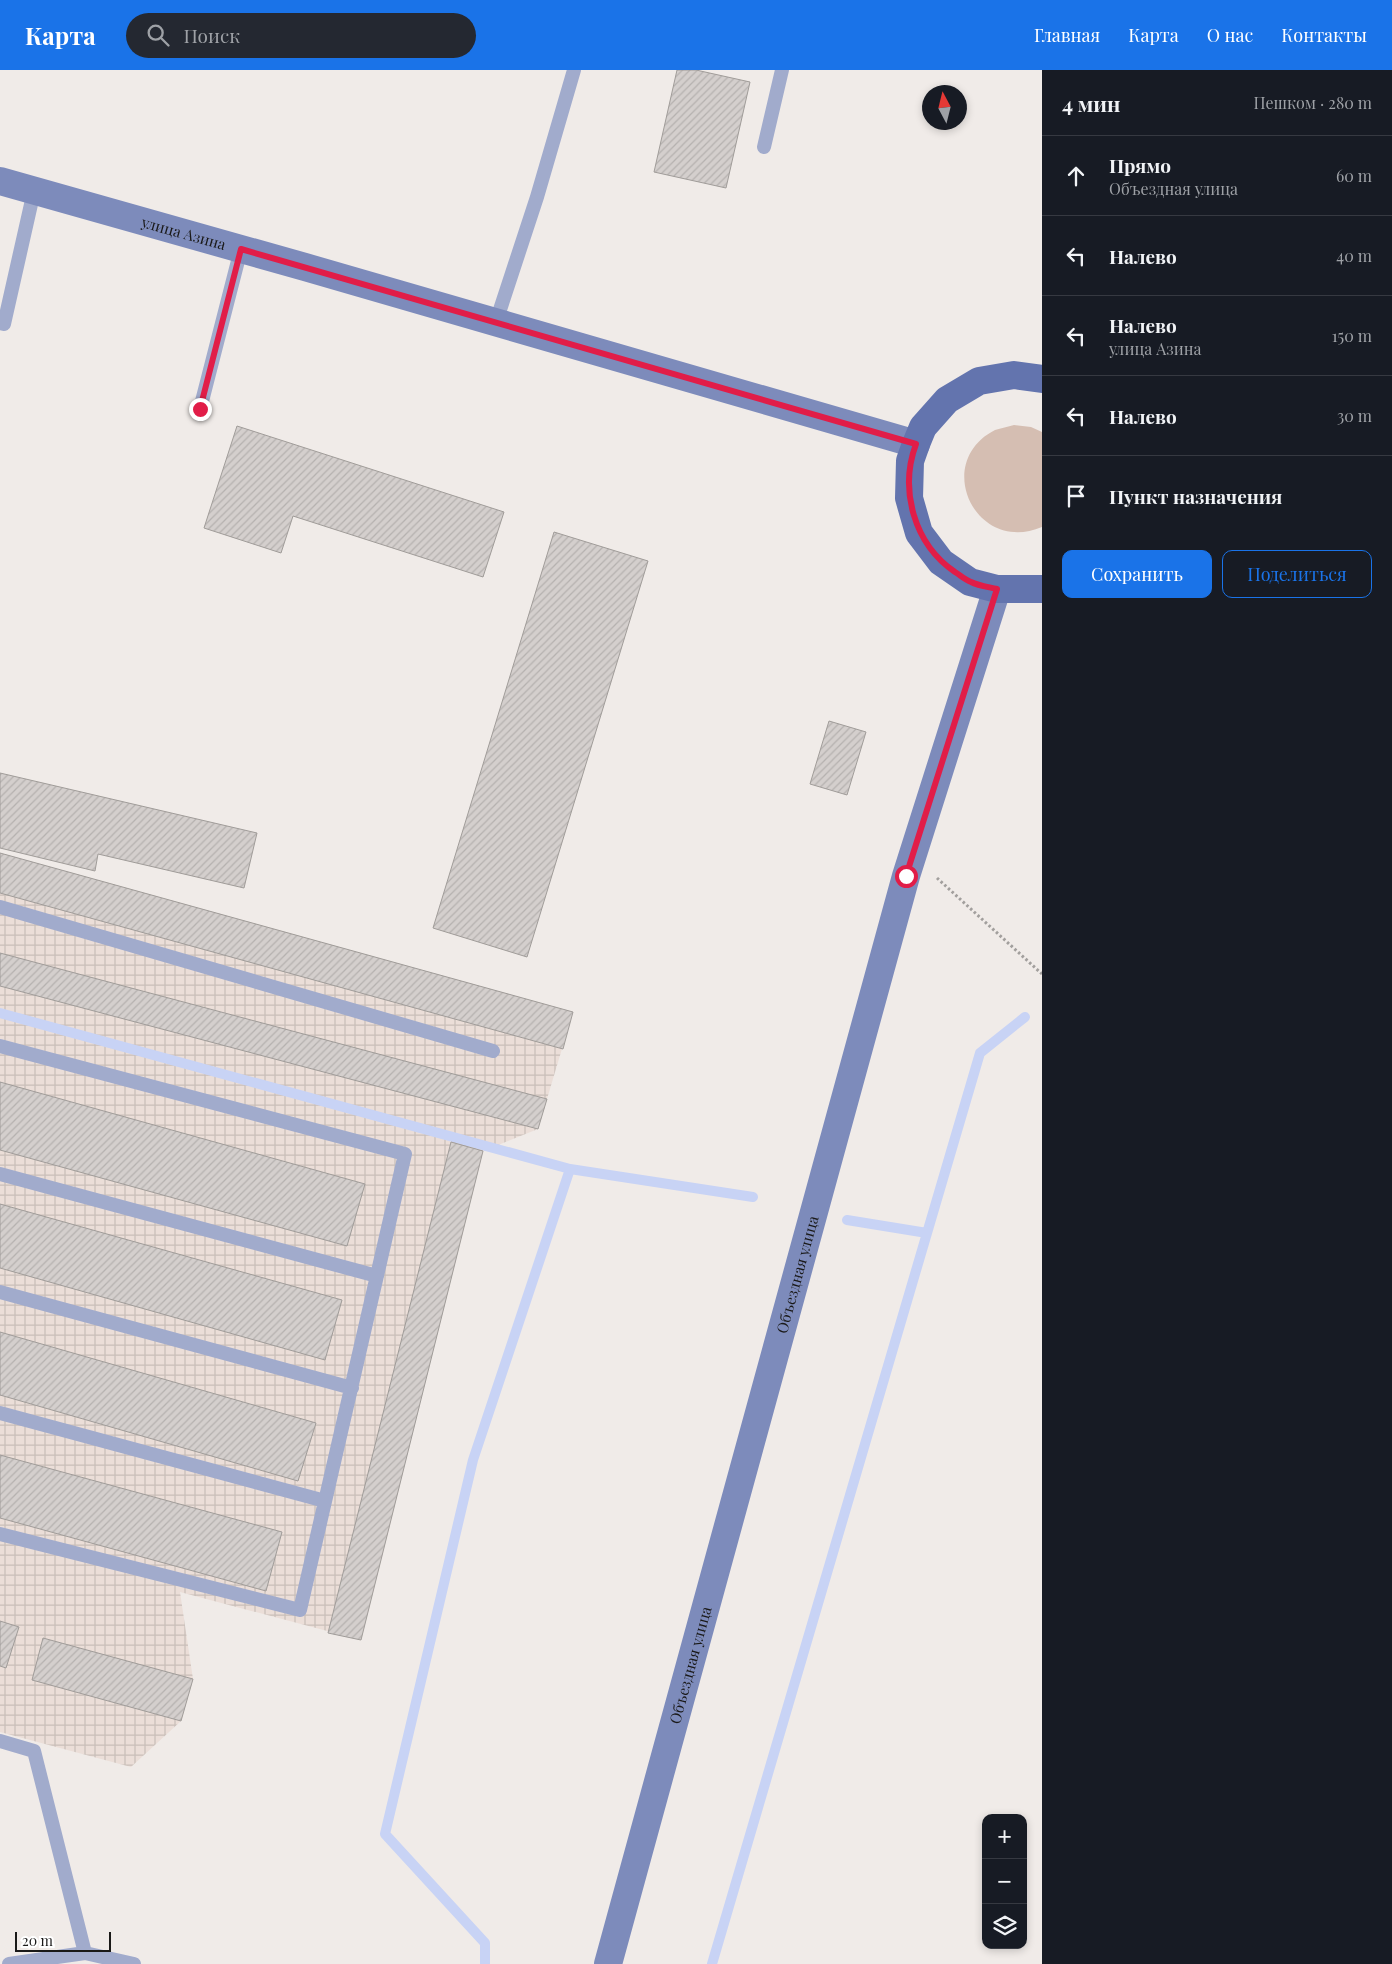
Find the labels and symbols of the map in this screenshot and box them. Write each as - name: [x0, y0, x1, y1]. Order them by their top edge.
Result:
- north arrow: [922, 85, 967, 130]
- street label: улица Азина: [138, 211, 229, 254]
- route end: [189, 398, 212, 421]
- route start: [895, 865, 918, 888]
- street label: Объездная улица: [771, 1213, 823, 1335]
- street label: Объездная улица: [664, 1603, 716, 1726]
- scale bar: [15, 1929, 111, 1952]

